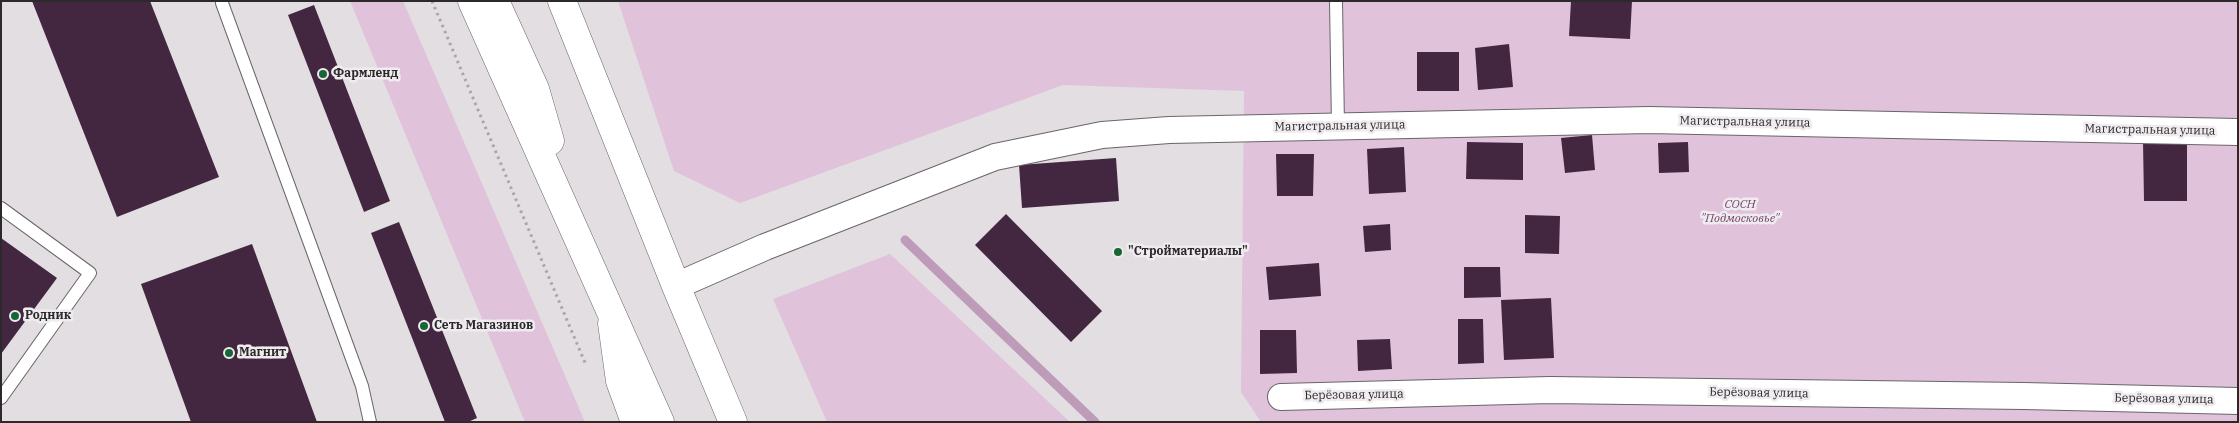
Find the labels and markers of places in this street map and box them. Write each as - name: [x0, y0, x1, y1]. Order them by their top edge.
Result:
- place label: Фармленд: [333, 67, 398, 81]
- marker: Фармленд: [317, 68, 329, 80]
- place label: "Стройматериалы": [1128, 245, 1248, 259]
- marker: "Стройматериалы": [1112, 246, 1124, 258]
- place label: Родник: [25, 309, 71, 323]
- marker: Родник: [9, 310, 21, 322]
- place label: Сеть Магазинов: [434, 319, 533, 333]
- marker: Сеть Магазинов: [418, 320, 430, 332]
- place label: Магнит: [239, 346, 286, 360]
- marker: Магнит: [223, 347, 235, 359]

